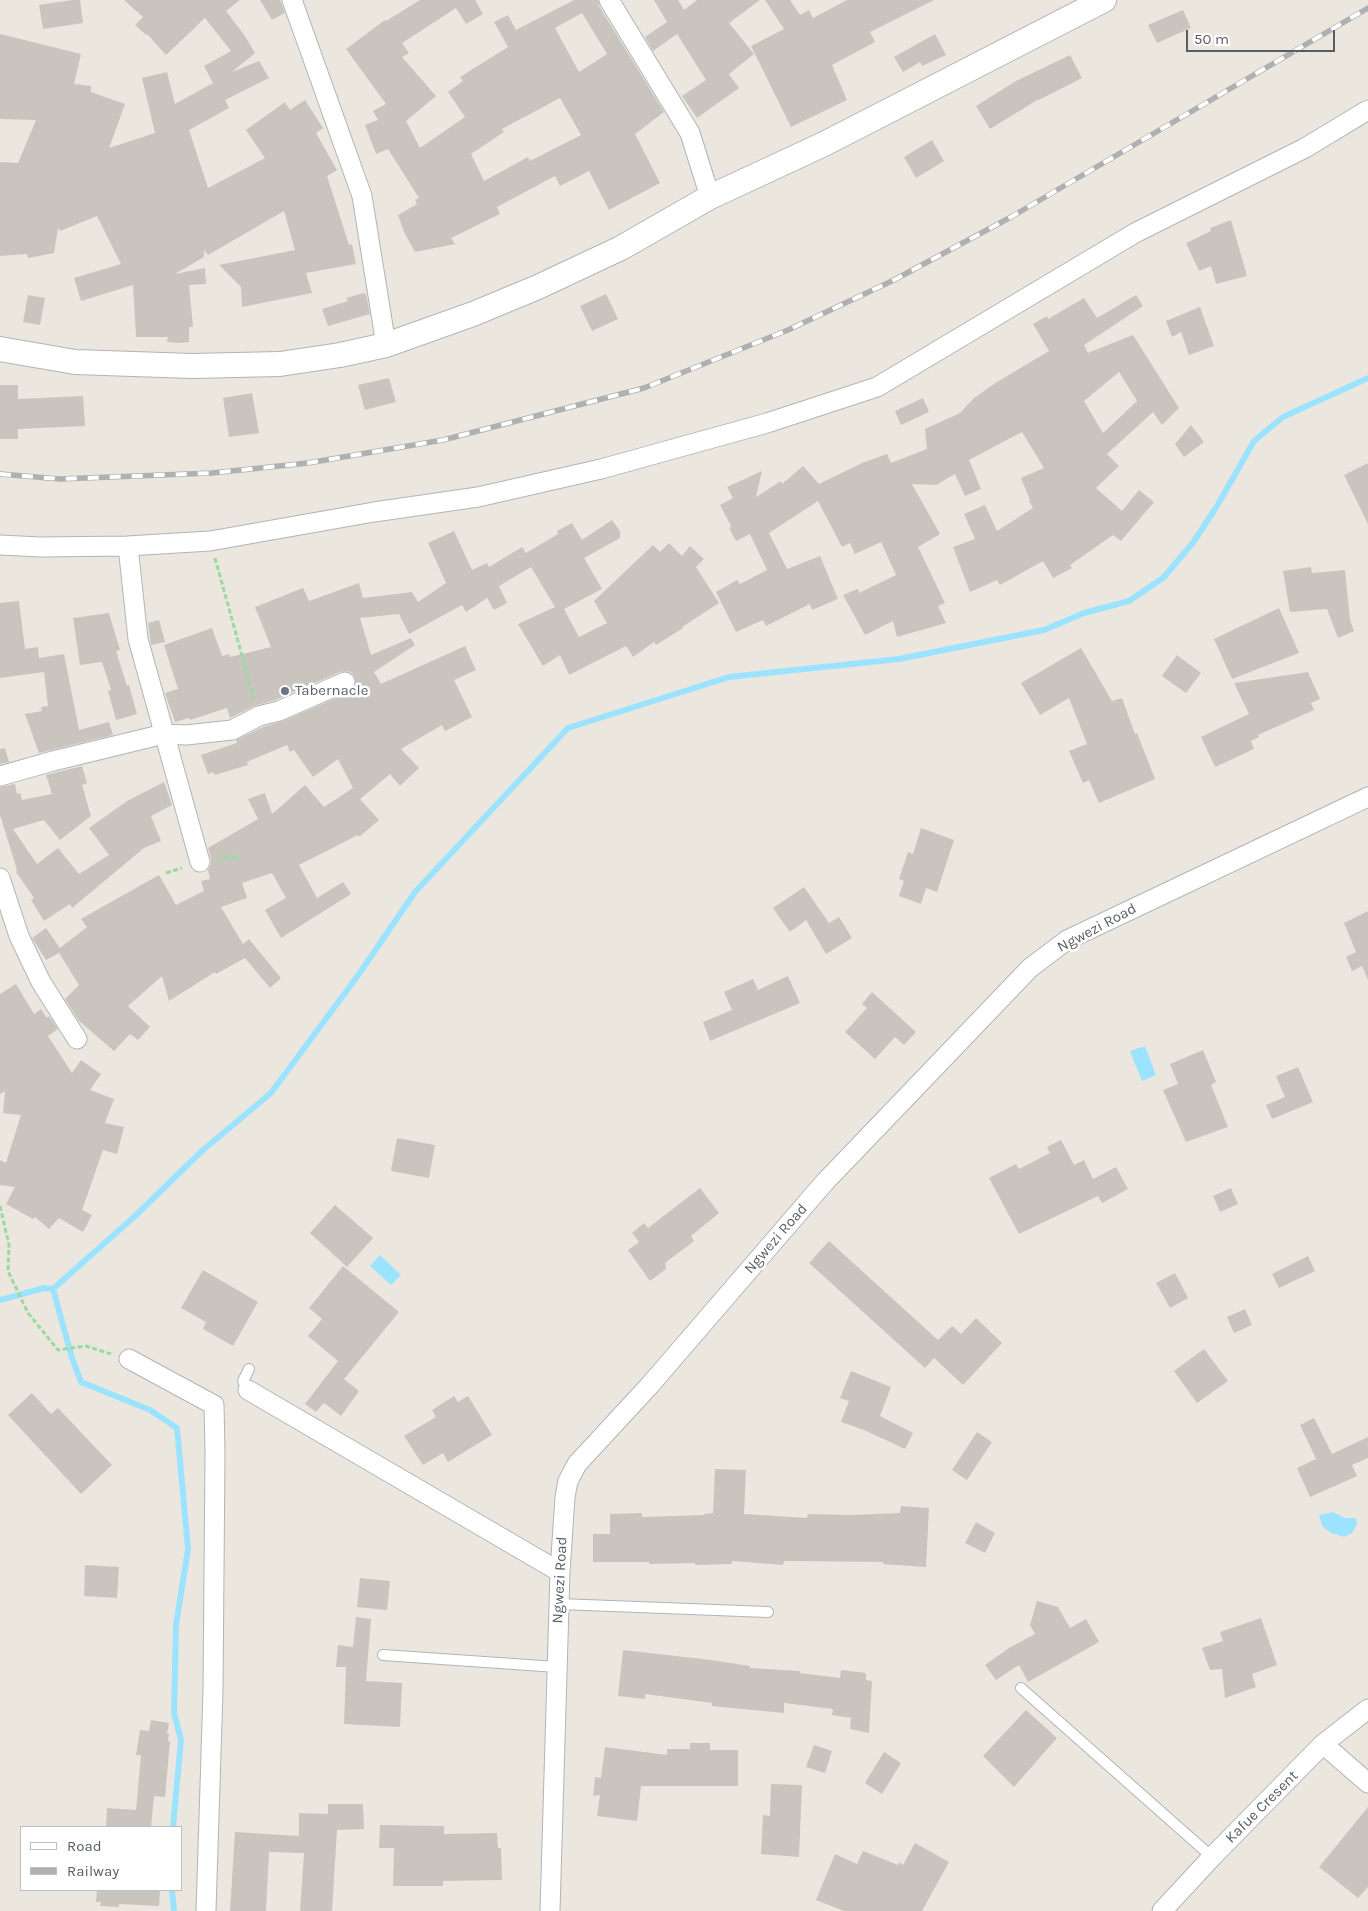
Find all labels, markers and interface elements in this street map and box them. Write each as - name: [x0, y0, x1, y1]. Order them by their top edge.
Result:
- scale bar: [1188, 20, 1337, 52]
- text: 50 m: [1194, 30, 1229, 48]
- place label: Tabernacle: [295, 682, 368, 700]
- marker: Tabernacle: [279, 685, 291, 697]
- street label: Ngwezi Road: [1054, 900, 1140, 956]
- street label: Ngwezi Road: [741, 1200, 811, 1278]
- street label: Ngwezi Road: [549, 1536, 571, 1624]
- street label: Kafue Cresent: [1222, 1767, 1302, 1847]
- legend: [20, 1826, 182, 1891]
- text: Road: [67, 1837, 102, 1855]
- text: Railway: [67, 1862, 119, 1880]

